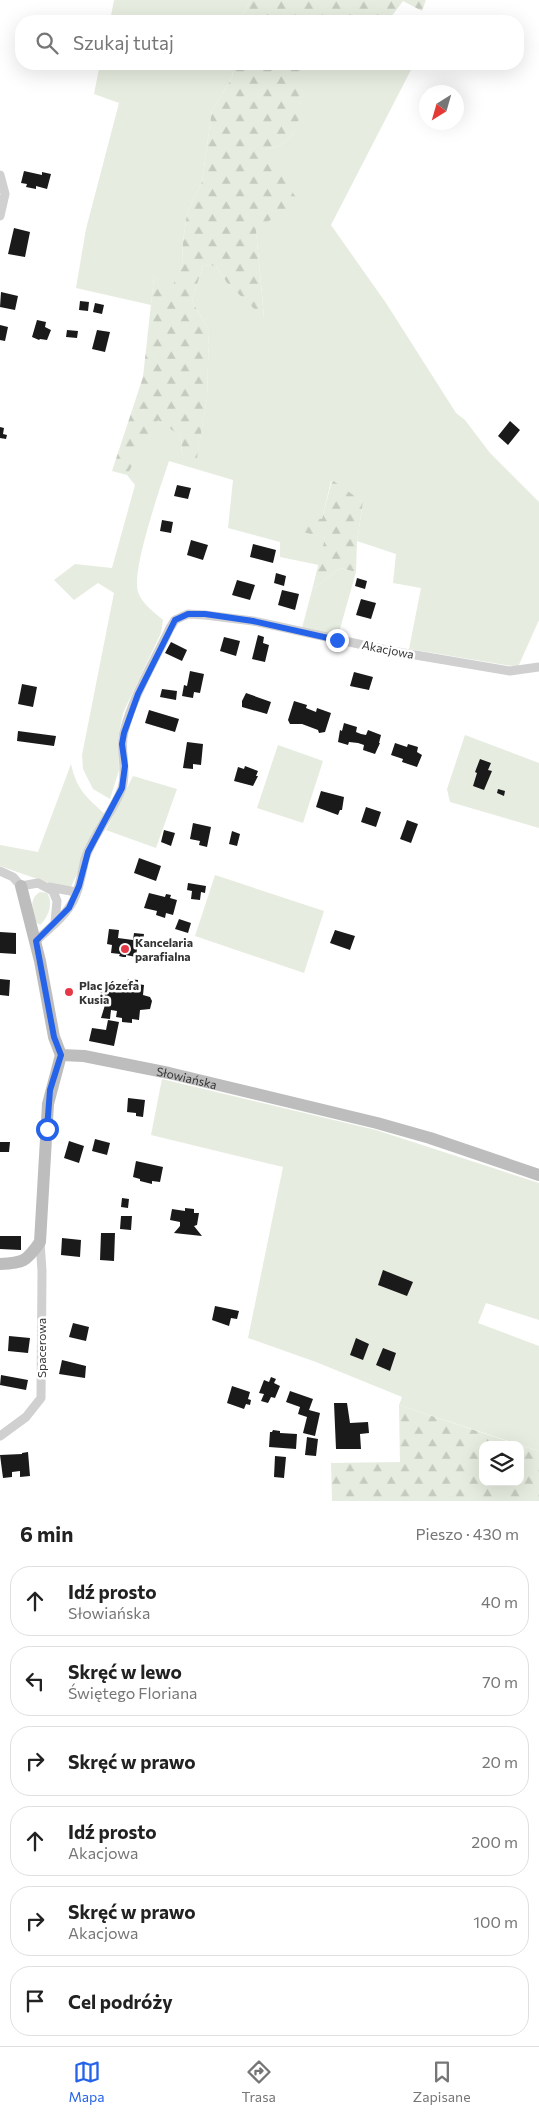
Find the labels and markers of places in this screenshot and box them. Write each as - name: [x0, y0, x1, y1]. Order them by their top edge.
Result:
- place label: Kancelaria parafialna: [135, 935, 193, 963]
- marker: Kancelaria parafialna: [119, 943, 131, 955]
- place label: Plac Józefa Kusia: [79, 978, 139, 1006]
- marker: Plac Józefa Kusia: [63, 986, 75, 998]

